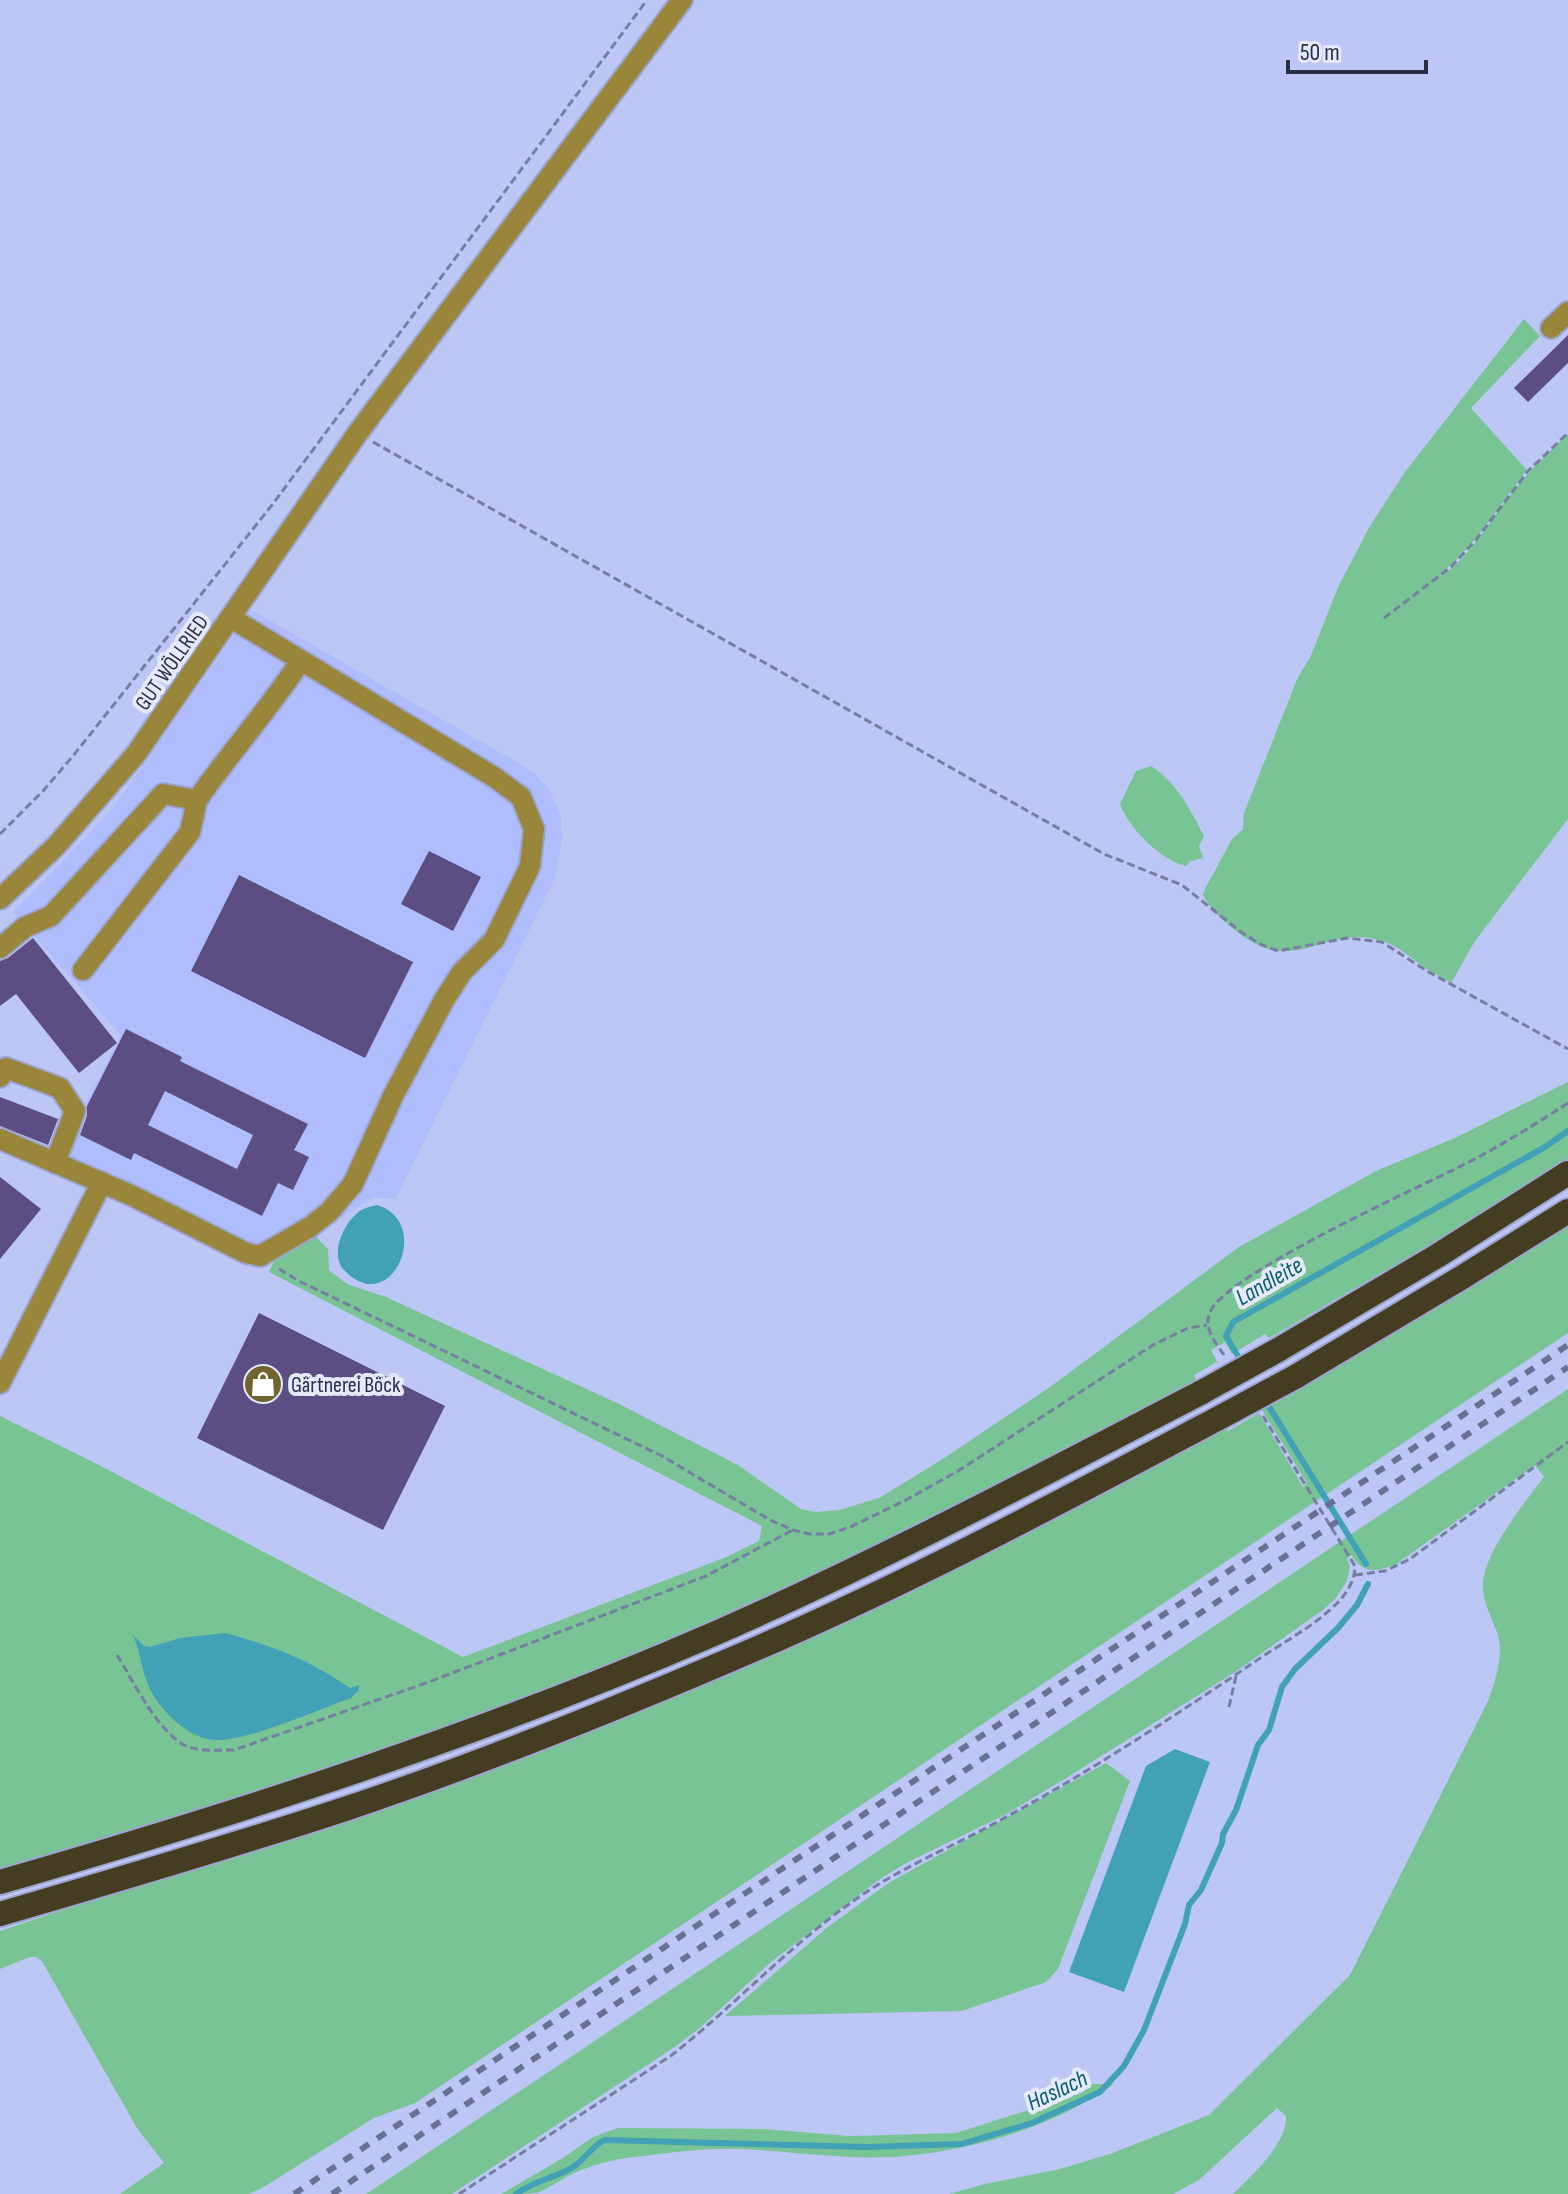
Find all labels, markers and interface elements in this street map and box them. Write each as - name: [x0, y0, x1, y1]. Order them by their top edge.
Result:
- scale bar: [1288, 24, 1426, 74]
- text: 50 m: [1300, 38, 1340, 67]
- street label: GUT WÖLLRIED: [130, 610, 215, 716]
- water label: Landleite: [1231, 1251, 1308, 1312]
- shop icon: Gärtnerei Böck: [242, 1363, 284, 1405]
- place label: Gärtnerei Böck: [291, 1372, 401, 1399]
- water label: Haslach: [1022, 2064, 1092, 2117]

